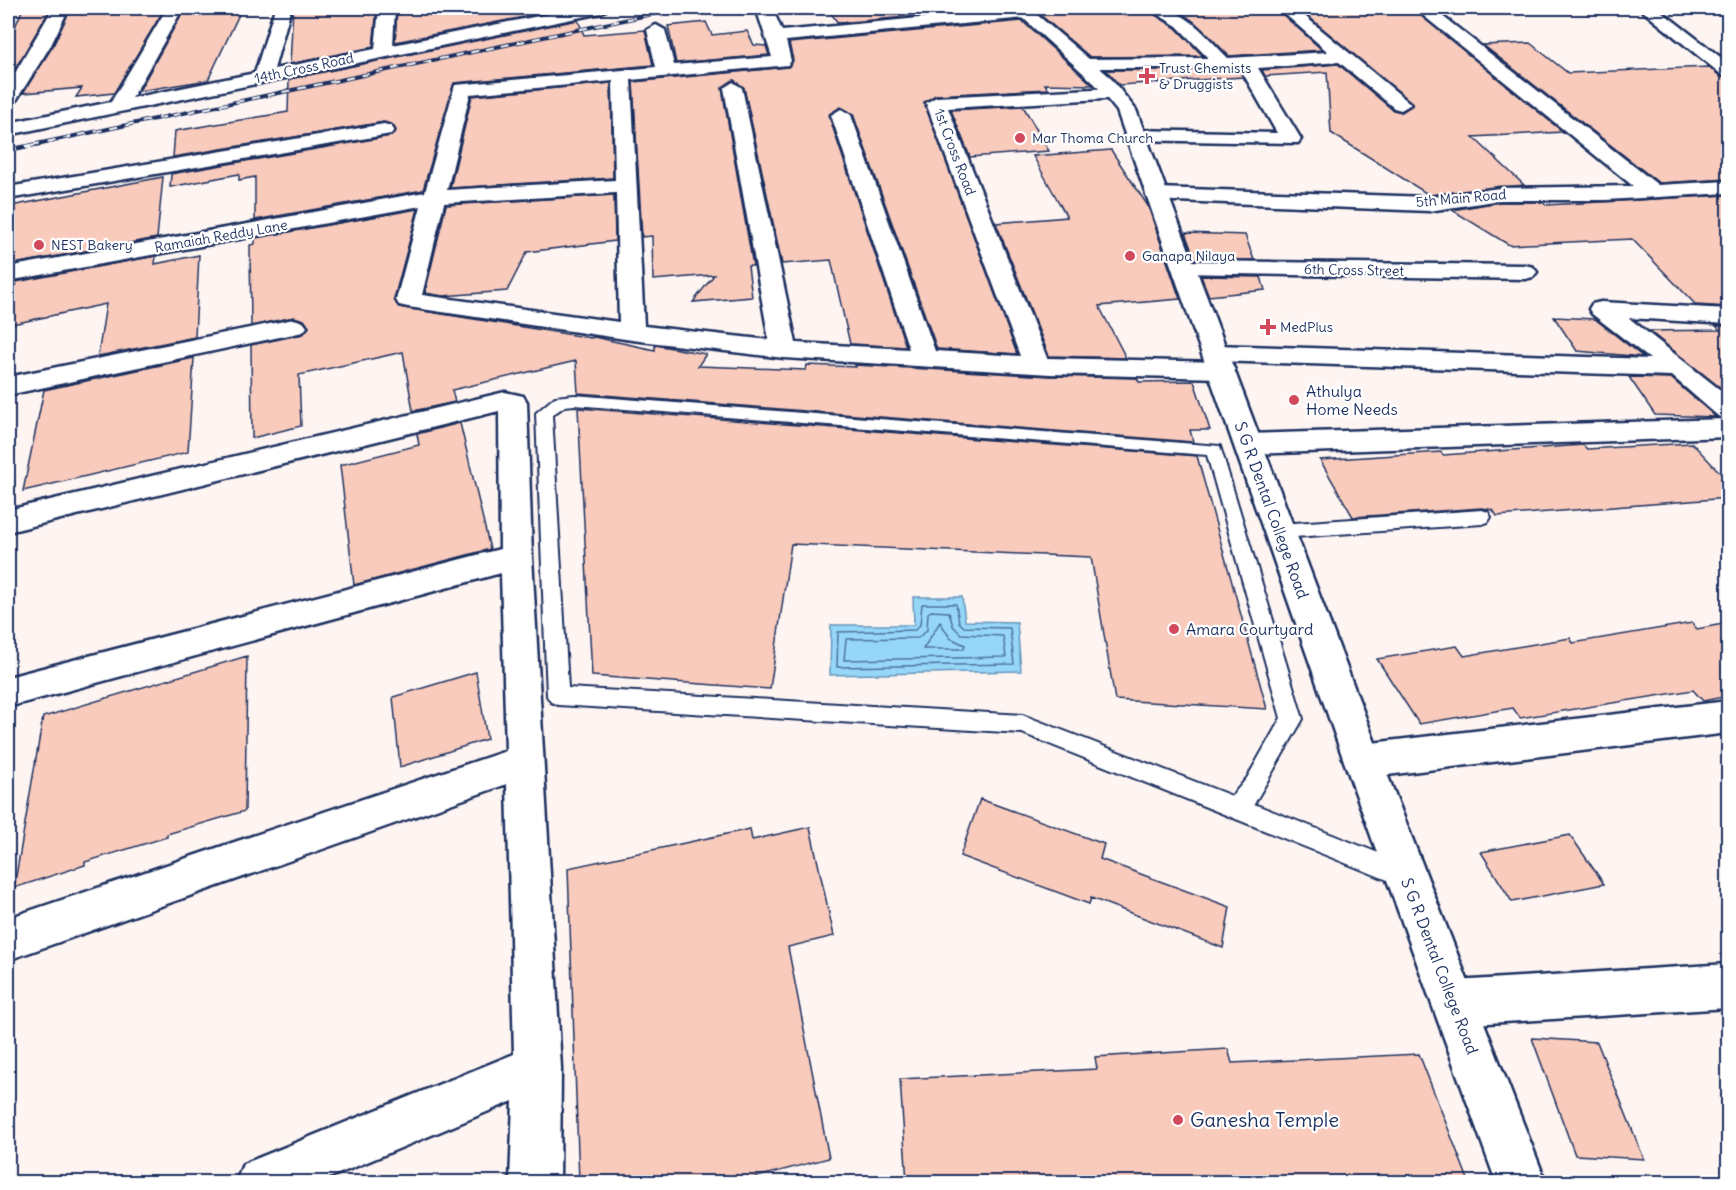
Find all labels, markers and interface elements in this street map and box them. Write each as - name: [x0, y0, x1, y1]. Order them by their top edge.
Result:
- street label: 14th Cross Road: [253, 49, 355, 87]
- place label: Trust Chemists & Druggists: [1159, 59, 1251, 93]
- marker: Trust Chemists & Druggists: [1140, 69, 1154, 83]
- street label: 1st Cross Road: [930, 106, 980, 198]
- place label: Mar Thoma Church: [1032, 129, 1153, 147]
- marker: Mar Thoma Church: [1013, 131, 1027, 145]
- street label: 5th Main Road: [1415, 185, 1507, 211]
- street label: Ramaiah Reddy Lane: [153, 215, 289, 257]
- place label: NEST Bakery: [51, 236, 133, 254]
- marker: NEST Bakery: [32, 238, 46, 252]
- place label: Ganapa Nilaya: [1142, 247, 1235, 265]
- marker: Ganapa Nilaya: [1123, 249, 1137, 263]
- street label: 6th Cross Street: [1304, 260, 1405, 280]
- place label: MedPlus: [1280, 318, 1333, 336]
- marker: MedPlus: [1261, 320, 1275, 334]
- place label: Athulya Home Needs: [1306, 381, 1398, 419]
- marker: Athulya Home Needs: [1287, 393, 1301, 407]
- street label: S G R Dental College Road: [1231, 419, 1313, 601]
- place label: Amara Courtyard: [1186, 619, 1313, 639]
- marker: Amara Courtyard: [1167, 622, 1181, 636]
- street label: S G R Dental College Road: [1397, 875, 1483, 1057]
- place label: Ganesha Temple: [1190, 1107, 1339, 1132]
- marker: Ganesha Temple: [1171, 1113, 1185, 1127]

